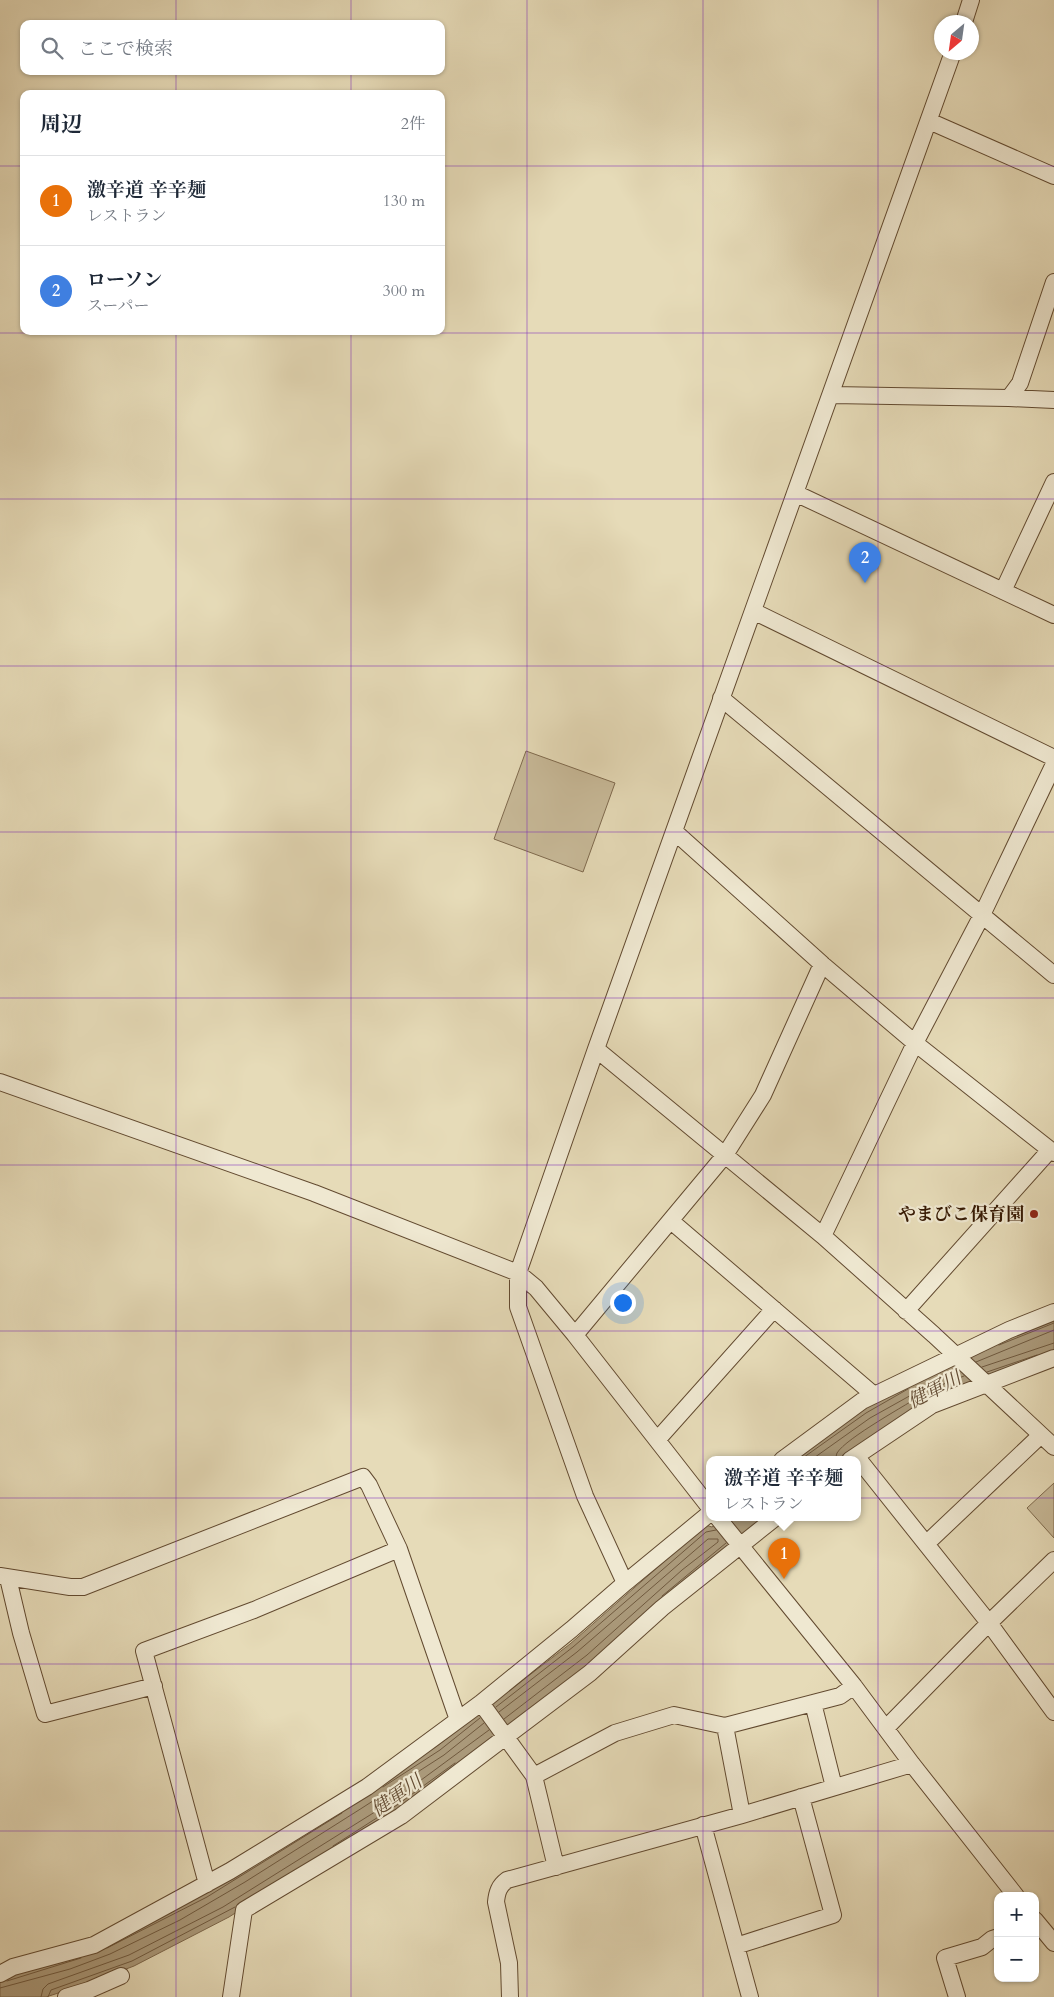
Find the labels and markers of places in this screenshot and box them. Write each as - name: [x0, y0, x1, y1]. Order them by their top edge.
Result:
- pin: 2: [849, 542, 881, 583]
- place label: やまびこ保育園: [898, 1202, 1024, 1227]
- marker: やまびこ保育園: [1028, 1208, 1040, 1220]
- pin: 1: [768, 1538, 800, 1579]

